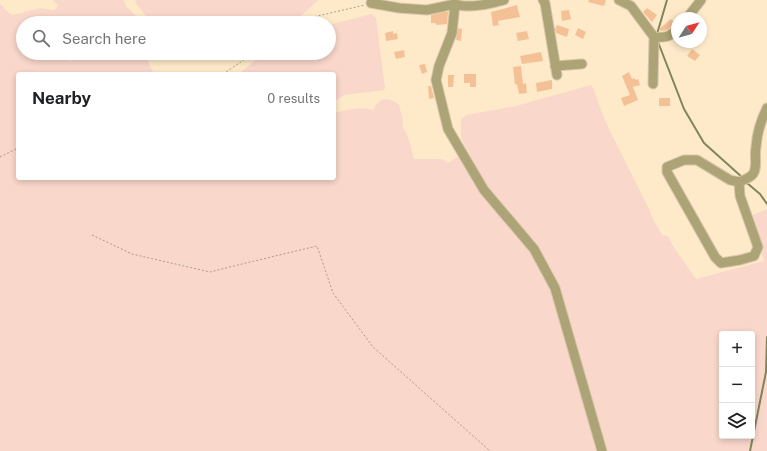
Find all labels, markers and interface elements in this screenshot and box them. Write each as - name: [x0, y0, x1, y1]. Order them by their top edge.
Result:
- north arrow: [671, 12, 707, 48]
- search box: [16, 16, 336, 60]
- icon: search: [30, 27, 52, 49]
- text: Search here: [62, 30, 146, 47]
- text: Nearby: [32, 88, 91, 108]
- text: 0 results: [267, 91, 320, 106]
- map controls: [719, 331, 755, 439]
- button: +: [719, 331, 755, 367]
- button: −: [719, 367, 755, 403]
- button: layers: [719, 403, 755, 439]

